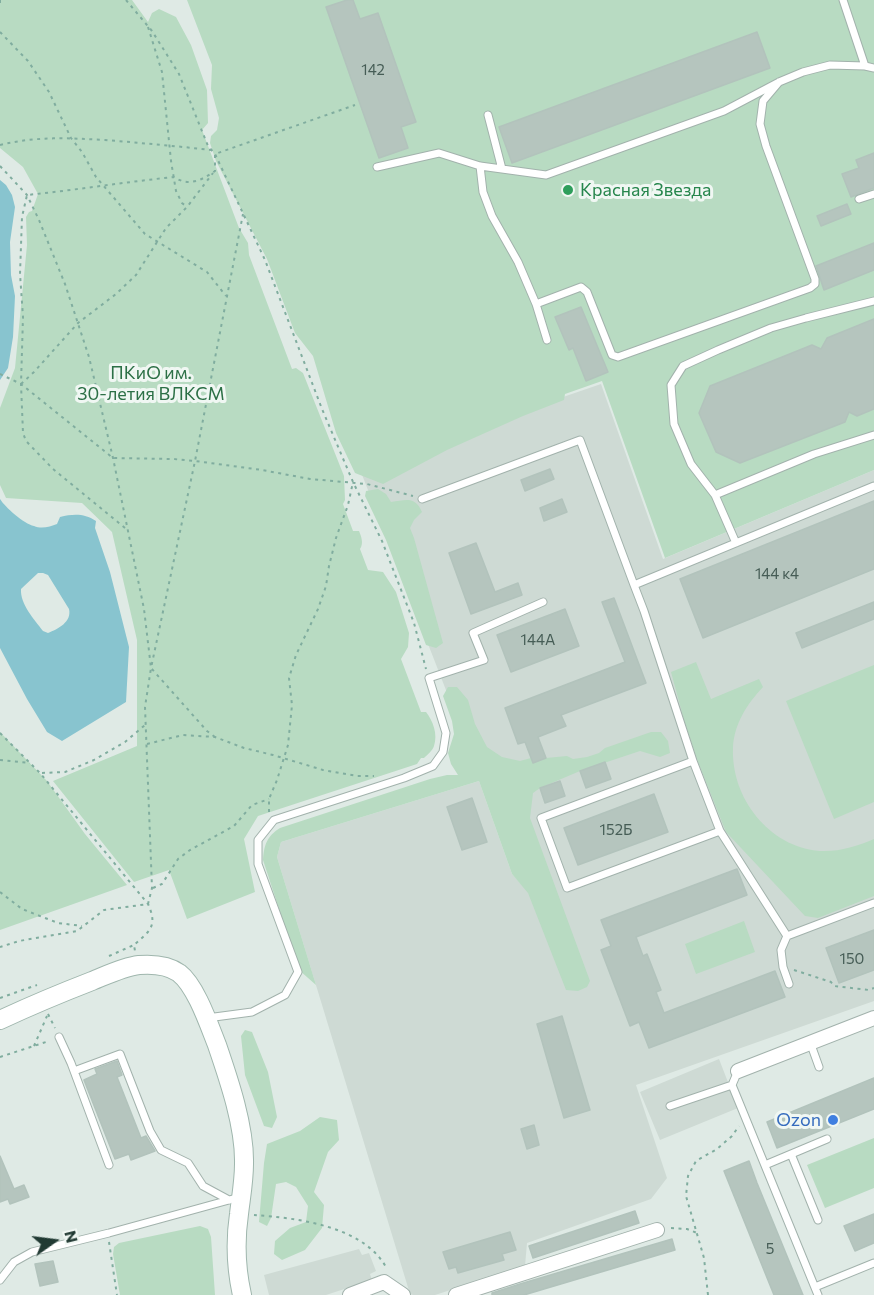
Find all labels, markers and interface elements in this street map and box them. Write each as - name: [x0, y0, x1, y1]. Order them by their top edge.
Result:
- house number: 142: [361, 61, 385, 79]
- place label: Красная Звезда: [580, 179, 711, 201]
- marker: Красная Звезда: [561, 183, 575, 197]
- park label: ПКиО им. 30-летия ВЛКСМ: [77, 362, 225, 404]
- house number: 144 к4: [755, 565, 799, 583]
- house number: 144А: [521, 631, 555, 649]
- house number: 152Б: [600, 821, 632, 839]
- house number: 150: [840, 950, 864, 968]
- place label: Ozon: [776, 1109, 821, 1131]
- marker: Ozon: [826, 1113, 840, 1127]
- north arrow: [24, 1211, 84, 1271]
- text: N: [61, 1228, 83, 1245]
- house number: 5: [766, 1240, 774, 1258]

